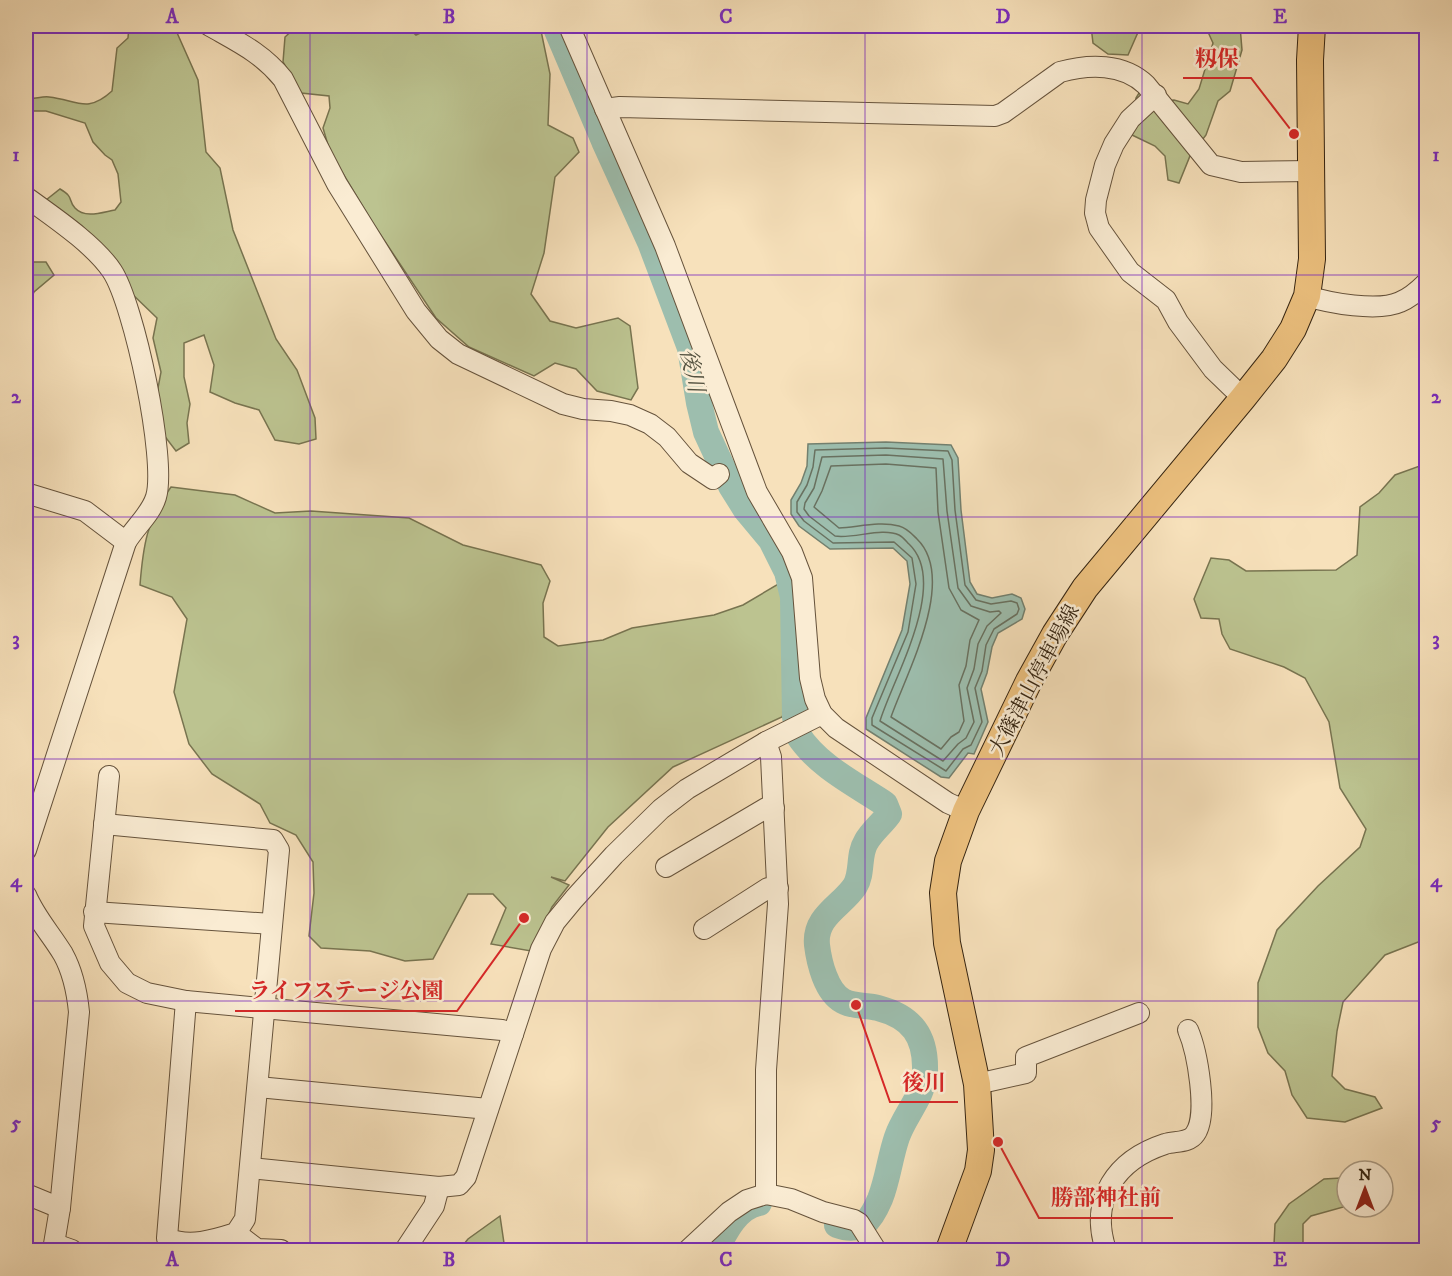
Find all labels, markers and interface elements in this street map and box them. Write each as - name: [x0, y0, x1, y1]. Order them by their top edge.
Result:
- text: A: [165, 5, 180, 30]
- text: B: [443, 5, 455, 30]
- text: C: [719, 5, 733, 30]
- text: D: [996, 5, 1011, 30]
- text: E: [1273, 5, 1287, 30]
- callout: 籾保: [1183, 38, 1251, 78]
- text: 籾保: [1195, 46, 1239, 73]
- text: 1: [12, 143, 20, 168]
- text: 1: [1432, 143, 1440, 168]
- water label: 後川: [674, 346, 710, 397]
- text: 2: [11, 385, 22, 410]
- text: 2: [1431, 385, 1442, 410]
- street label: 大篠津山停車場線: [984, 600, 1086, 761]
- text: 3: [12, 627, 20, 652]
- text: 3: [1432, 627, 1440, 652]
- text: 4: [10, 869, 23, 894]
- text: 4: [1430, 869, 1443, 894]
- callout: ライフステージ公園: [235, 971, 457, 1011]
- text: ライフステージ公園: [249, 978, 443, 1005]
- callout: 後川: [890, 1062, 958, 1102]
- text: 後川: [902, 1070, 946, 1097]
- text: 5: [10, 1111, 21, 1136]
- text: 5: [1430, 1111, 1441, 1136]
- north arrow: [1335, 1159, 1395, 1219]
- text: N: [1358, 1165, 1372, 1185]
- callout: 勝部神社前: [1039, 1178, 1173, 1218]
- text: 勝部神社前: [1051, 1185, 1161, 1212]
- text: A: [165, 1248, 180, 1273]
- text: B: [443, 1248, 455, 1273]
- text: C: [719, 1248, 733, 1273]
- text: D: [996, 1248, 1011, 1273]
- text: E: [1273, 1248, 1287, 1273]

